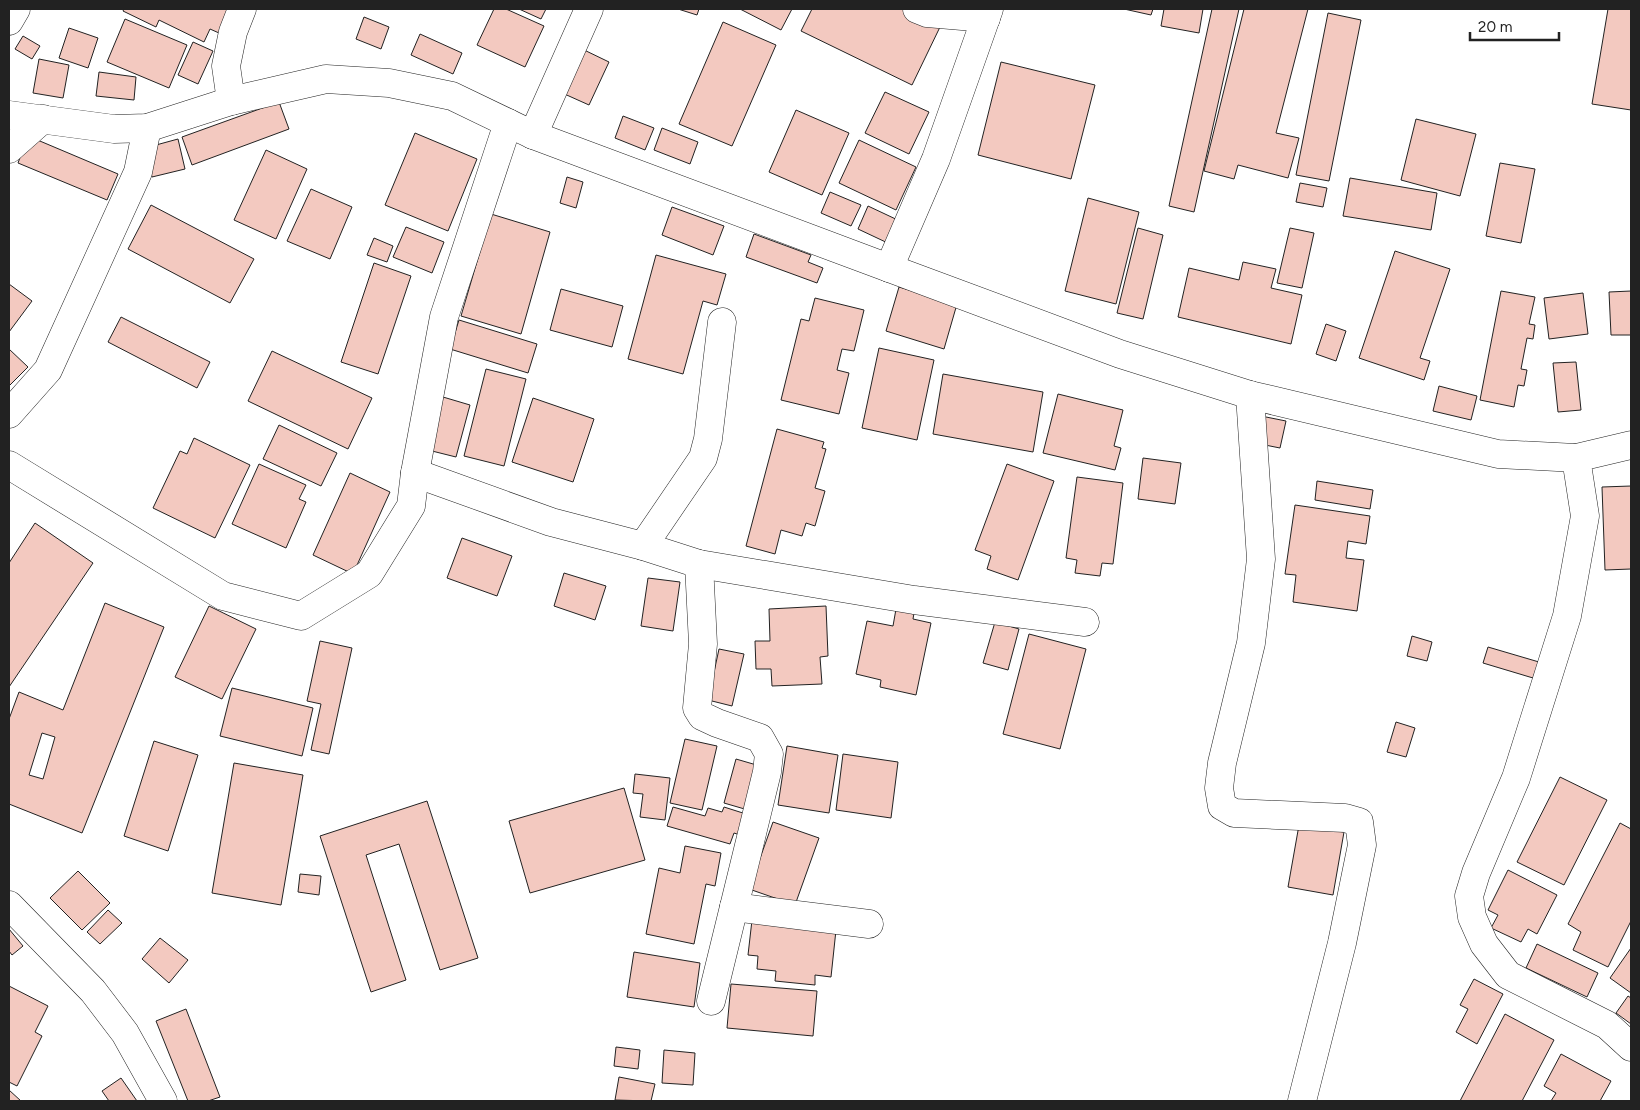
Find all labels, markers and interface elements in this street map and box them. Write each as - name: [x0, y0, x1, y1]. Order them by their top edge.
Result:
- scale bar: [1470, 10, 1559, 42]
- text: 20 m: [1478, 18, 1512, 36]

